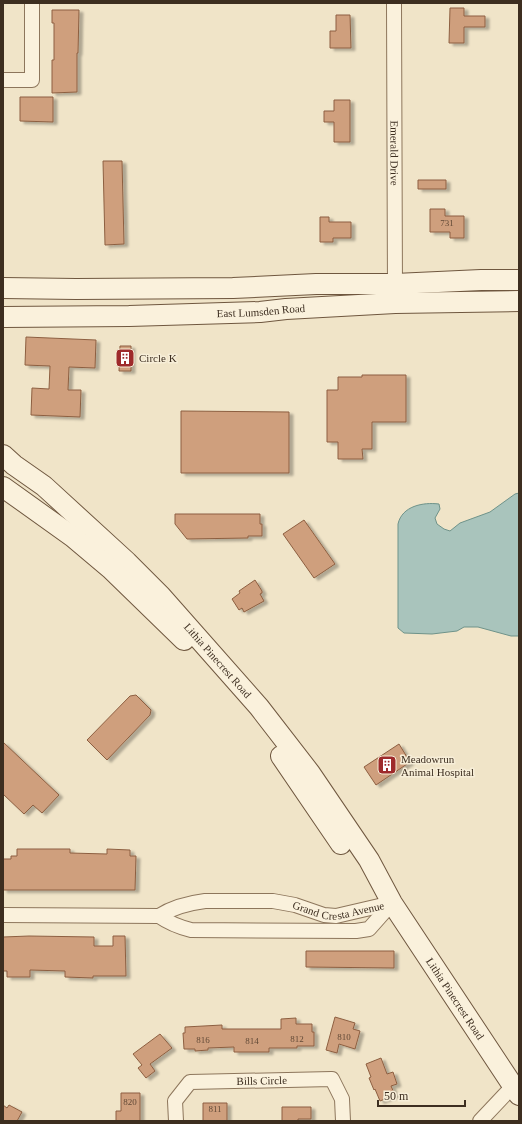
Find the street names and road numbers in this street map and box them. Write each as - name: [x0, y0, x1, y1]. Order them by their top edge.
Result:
- street label: Emerald Drive: [388, 120, 401, 186]
- street label: East Lumsden Road: [216, 302, 306, 319]
- street label: Lithia Pinecrest Road: [182, 621, 254, 701]
- street label: Grand Cresta Avenue: [291, 899, 385, 922]
- street label: Lithia Pinecrest Road: [424, 955, 487, 1042]
- street label: Bills Circle: [236, 1074, 287, 1087]

